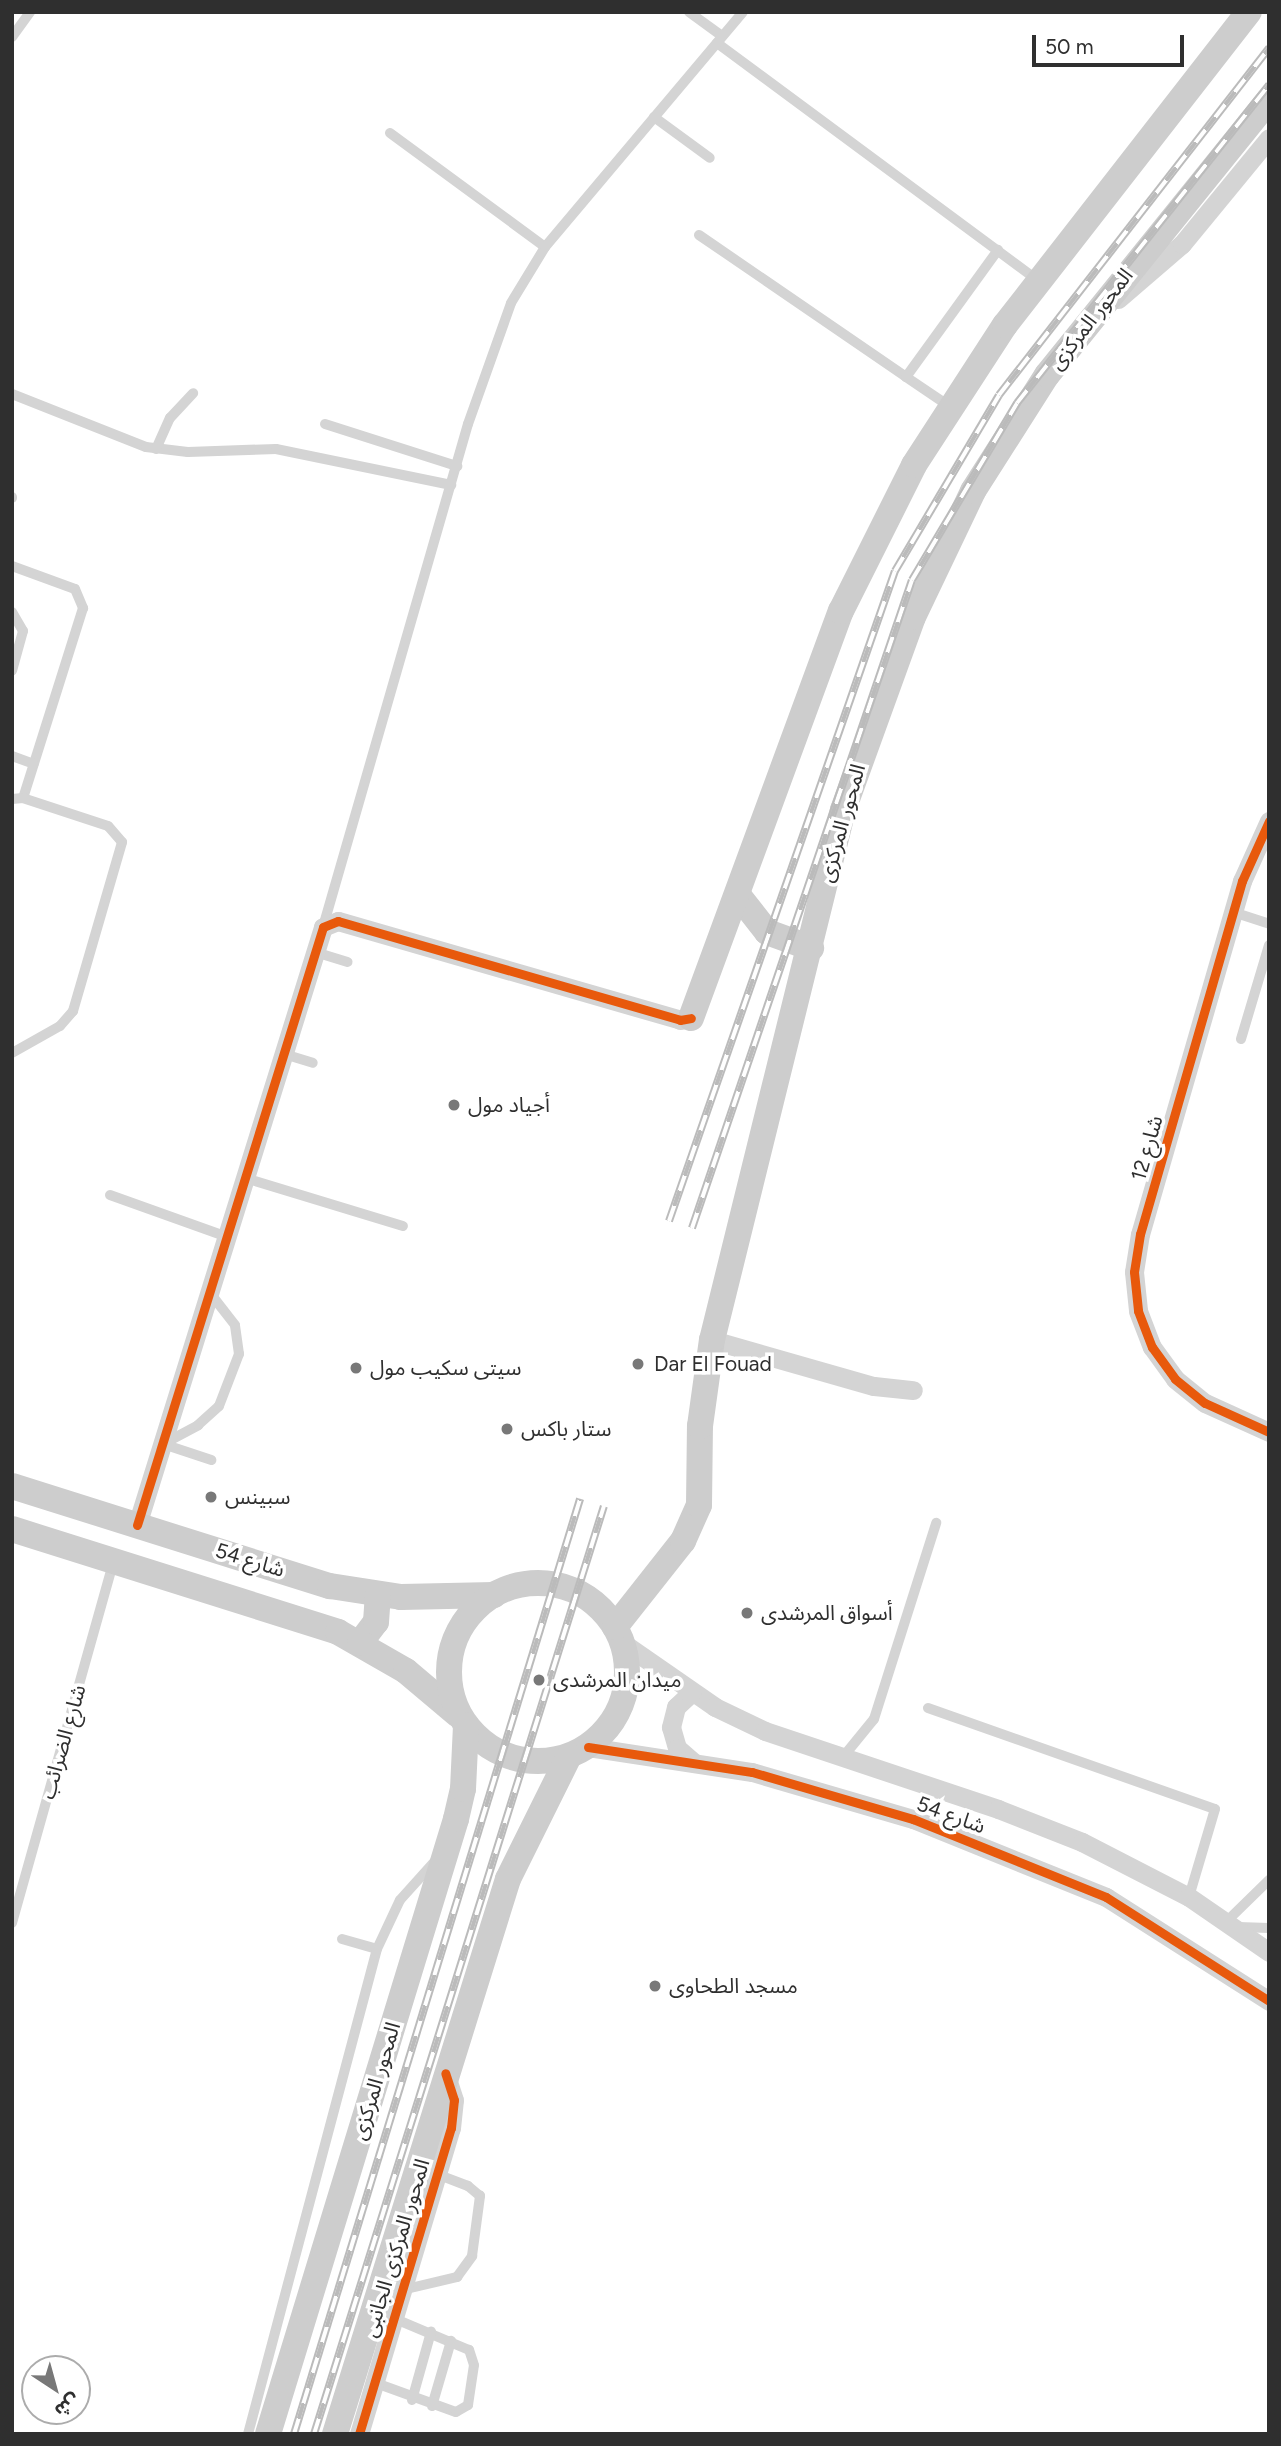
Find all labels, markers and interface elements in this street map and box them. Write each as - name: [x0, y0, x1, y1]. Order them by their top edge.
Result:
- scale bar: [1036, 21, 1188, 65]
- text: 50 m: [1045, 34, 1094, 59]
- street label: المحور المركزى: [1044, 263, 1138, 375]
- street label: المحور المركزى: [813, 761, 871, 885]
- place label: أجياد مول: [468, 1092, 550, 1118]
- marker: أجياد مول: [446, 1097, 462, 1113]
- street label: شارع 12: [1126, 1113, 1168, 1183]
- place label: Dar El Fouad: [654, 1351, 772, 1377]
- marker: Dar El Fouad: [628, 1354, 648, 1374]
- place label: سيتى سكيب مول: [370, 1355, 521, 1381]
- marker: سيتى سكيب مول: [348, 1360, 364, 1376]
- place label: ستار باكس: [521, 1416, 611, 1442]
- marker: ستار باكس: [499, 1421, 515, 1437]
- place label: سبينس: [225, 1484, 290, 1510]
- marker: سبينس: [203, 1489, 219, 1505]
- street label: شارع 54: [212, 1538, 288, 1582]
- place label: أسواق المرشدى: [761, 1600, 893, 1626]
- marker: أسواق المرشدى: [739, 1605, 755, 1621]
- place label: ميدان المرشدى: [553, 1667, 681, 1693]
- marker: ميدان المرشدى: [531, 1672, 547, 1688]
- street label: شارع الضرائب: [35, 1682, 91, 1802]
- street label: شارع 54: [913, 1791, 989, 1839]
- place label: مسجد الطحاوى: [669, 1973, 798, 1999]
- marker: مسجد الطحاوى: [647, 1978, 663, 1994]
- street label: المحور المركزى: [346, 2019, 406, 2143]
- street label: المحور المركزى الجانبى: [357, 2156, 435, 2340]
- north arrow: [21, 2355, 91, 2425]
- text: ش: [50, 2389, 85, 2423]

